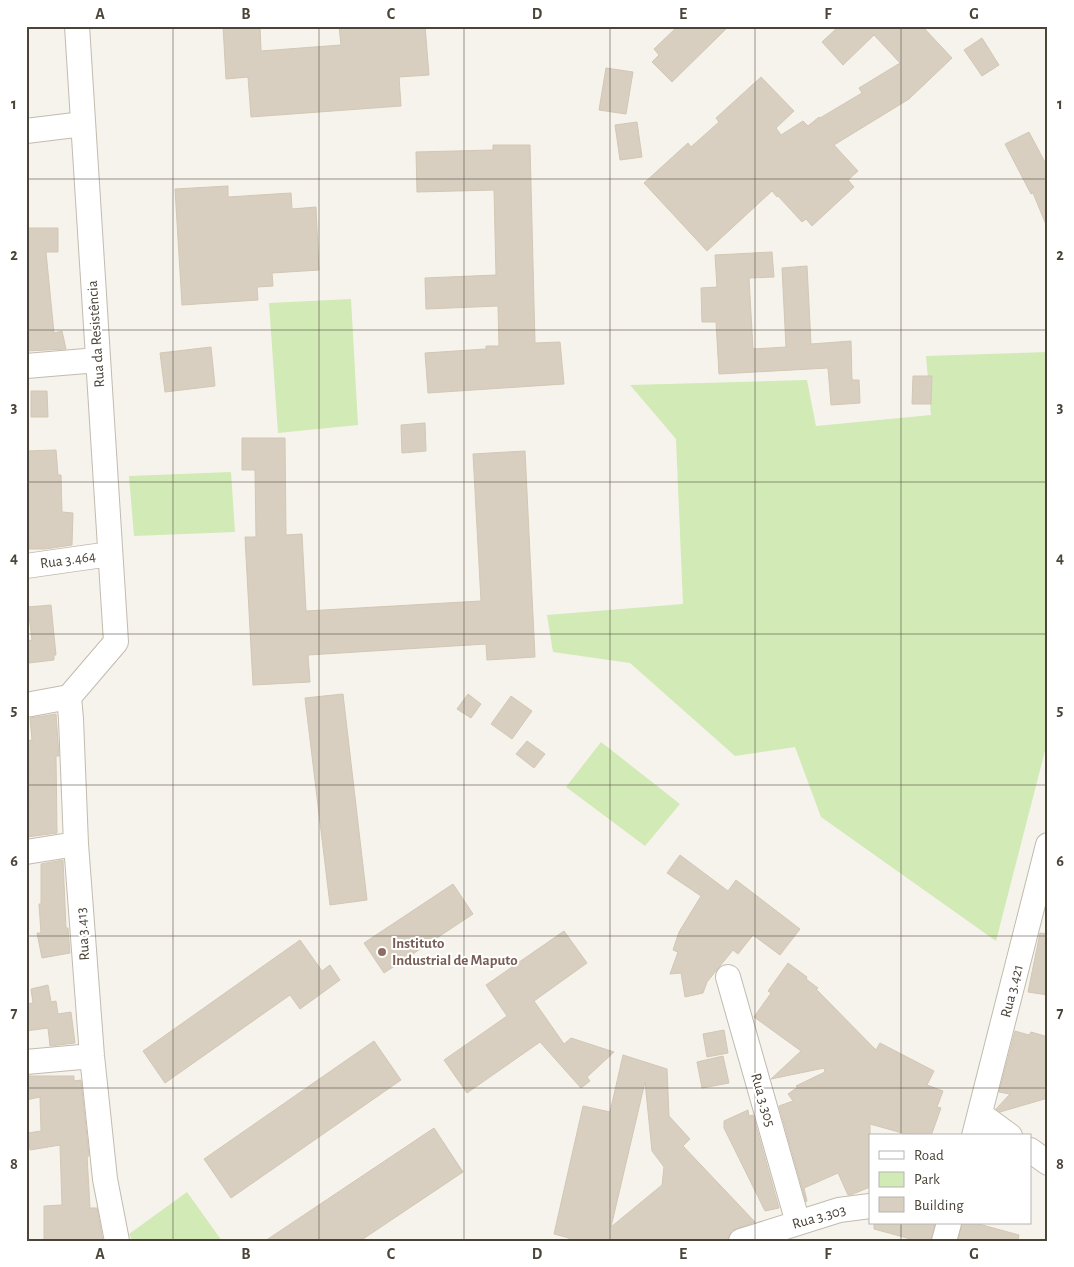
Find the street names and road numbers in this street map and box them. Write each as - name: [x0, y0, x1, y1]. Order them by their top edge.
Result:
- street label: Rua da Resistência: [85, 280, 107, 388]
- street label: Rua 3.464: [39, 549, 97, 571]
- street label: Rua 3.413: [74, 907, 92, 961]
- street label: Rua 3.421: [998, 963, 1026, 1019]
- street label: Rua 3.305: [748, 1071, 778, 1129]
- street label: Rua 3.303: [791, 1202, 847, 1232]

